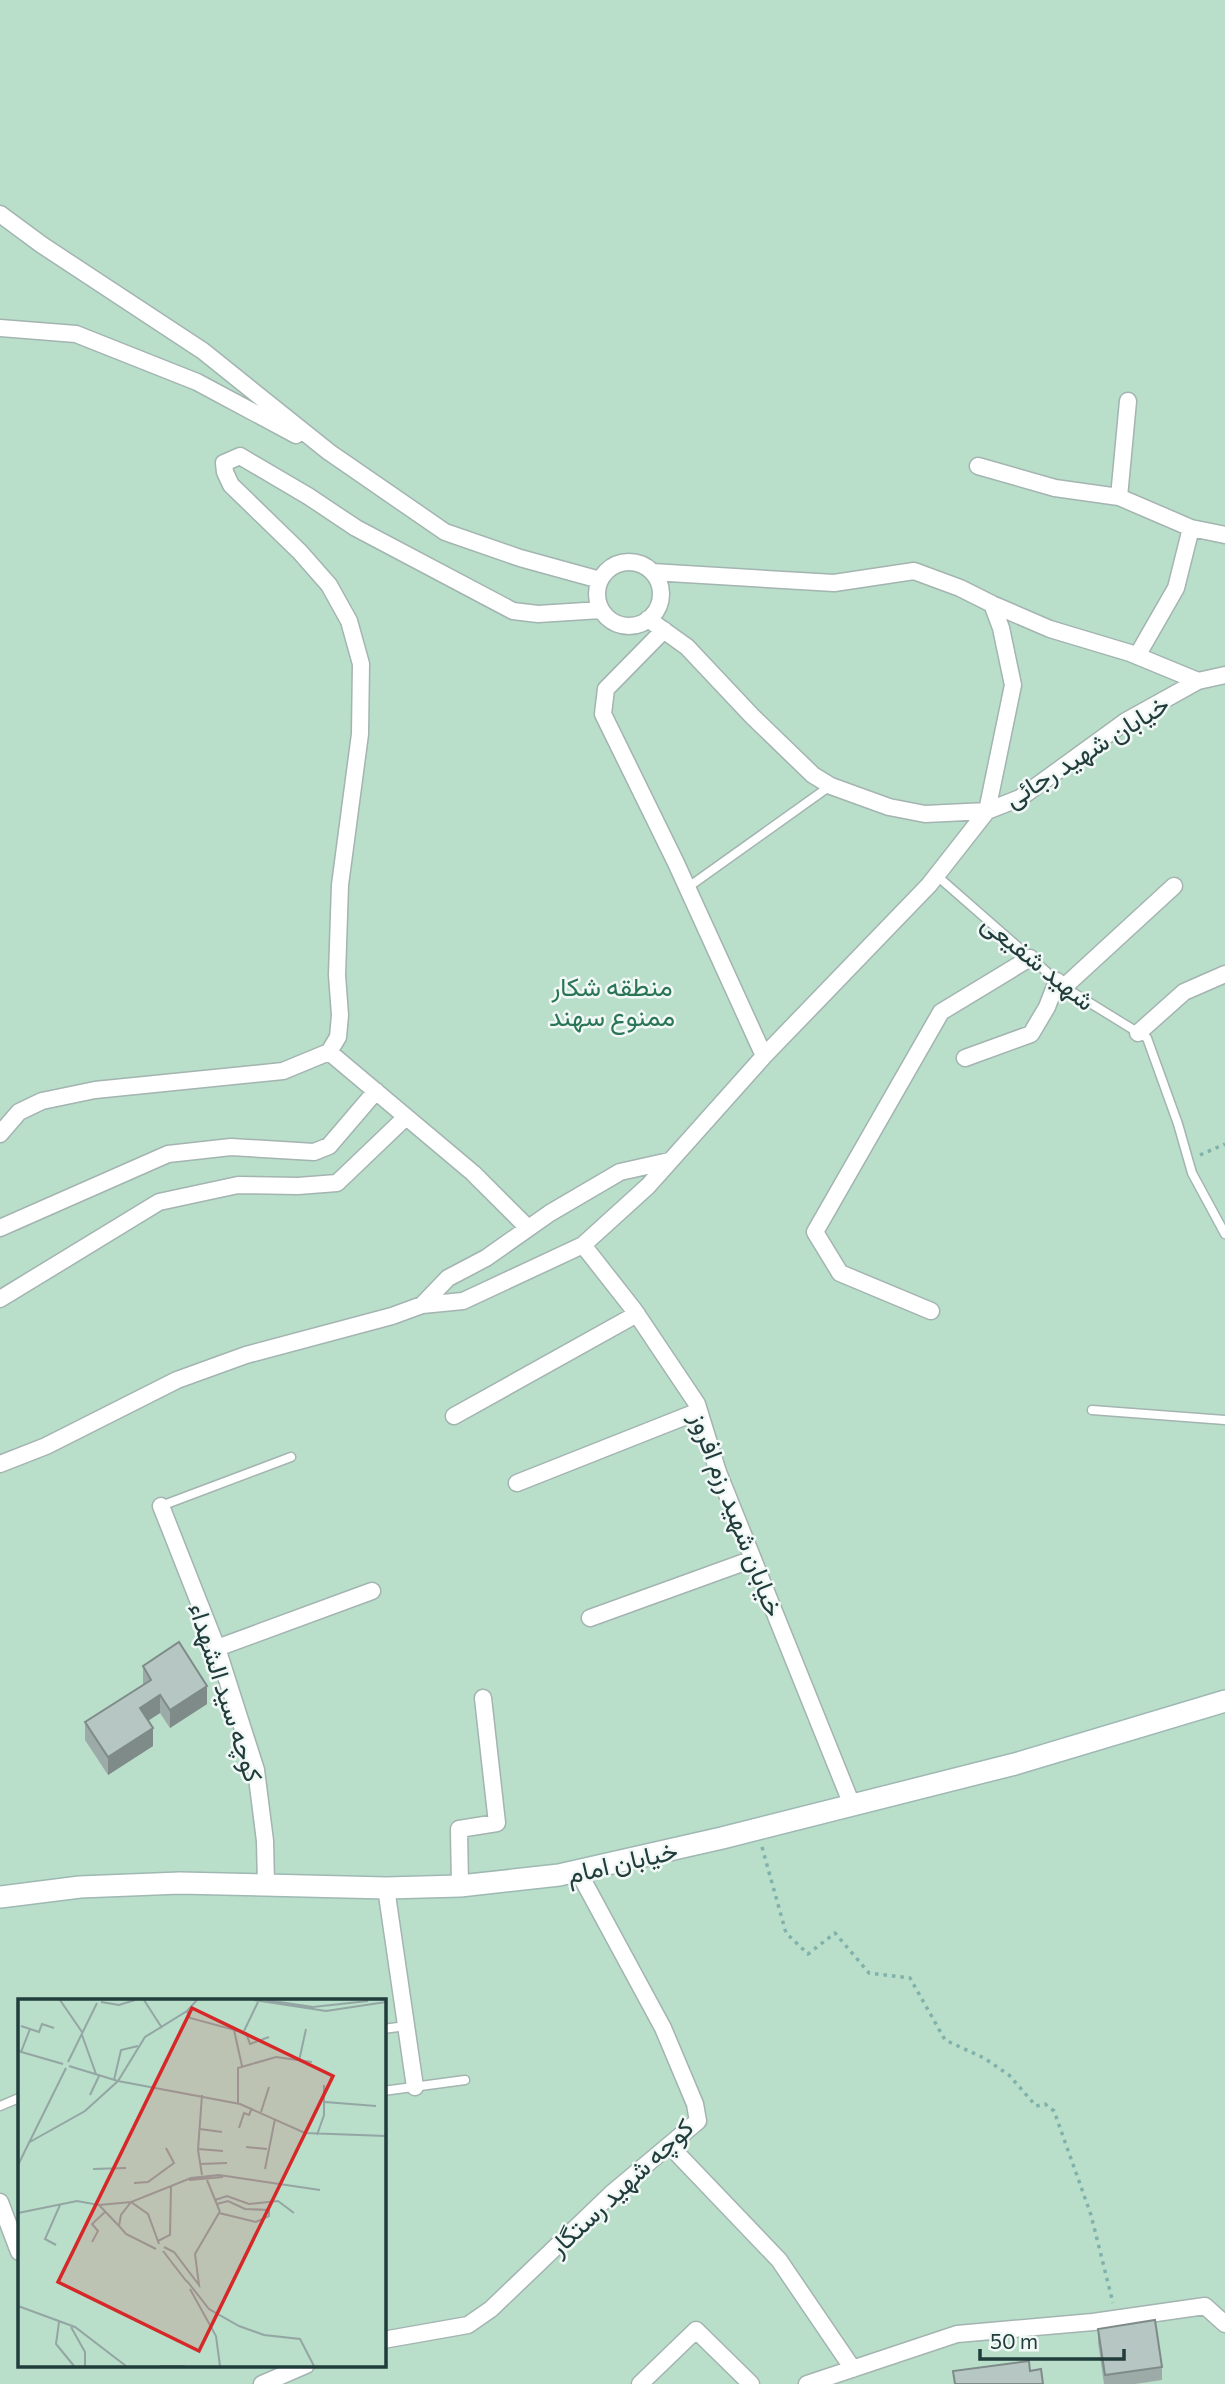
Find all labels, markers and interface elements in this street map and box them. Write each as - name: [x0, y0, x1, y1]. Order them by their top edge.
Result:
- street label: خیابان شهید رجائی: [998, 687, 1175, 815]
- street label: شهید شفیعی: [975, 906, 1102, 1017]
- park label: منطقه شکار ممنوع سهند: [549, 970, 675, 1035]
- street label: خیابان شهید رزم افروز: [682, 1407, 791, 1622]
- street label: کوچه سید الشهداء: [180, 1599, 271, 1787]
- street label: خیابان امام: [564, 1833, 681, 1892]
- inset map: [18, 1999, 385, 2366]
- street label: کوچه شهید رستگار: [540, 2111, 702, 2265]
- scale bar: [980, 2318, 1124, 2362]
- text: 50 m: [990, 2328, 1038, 2353]

